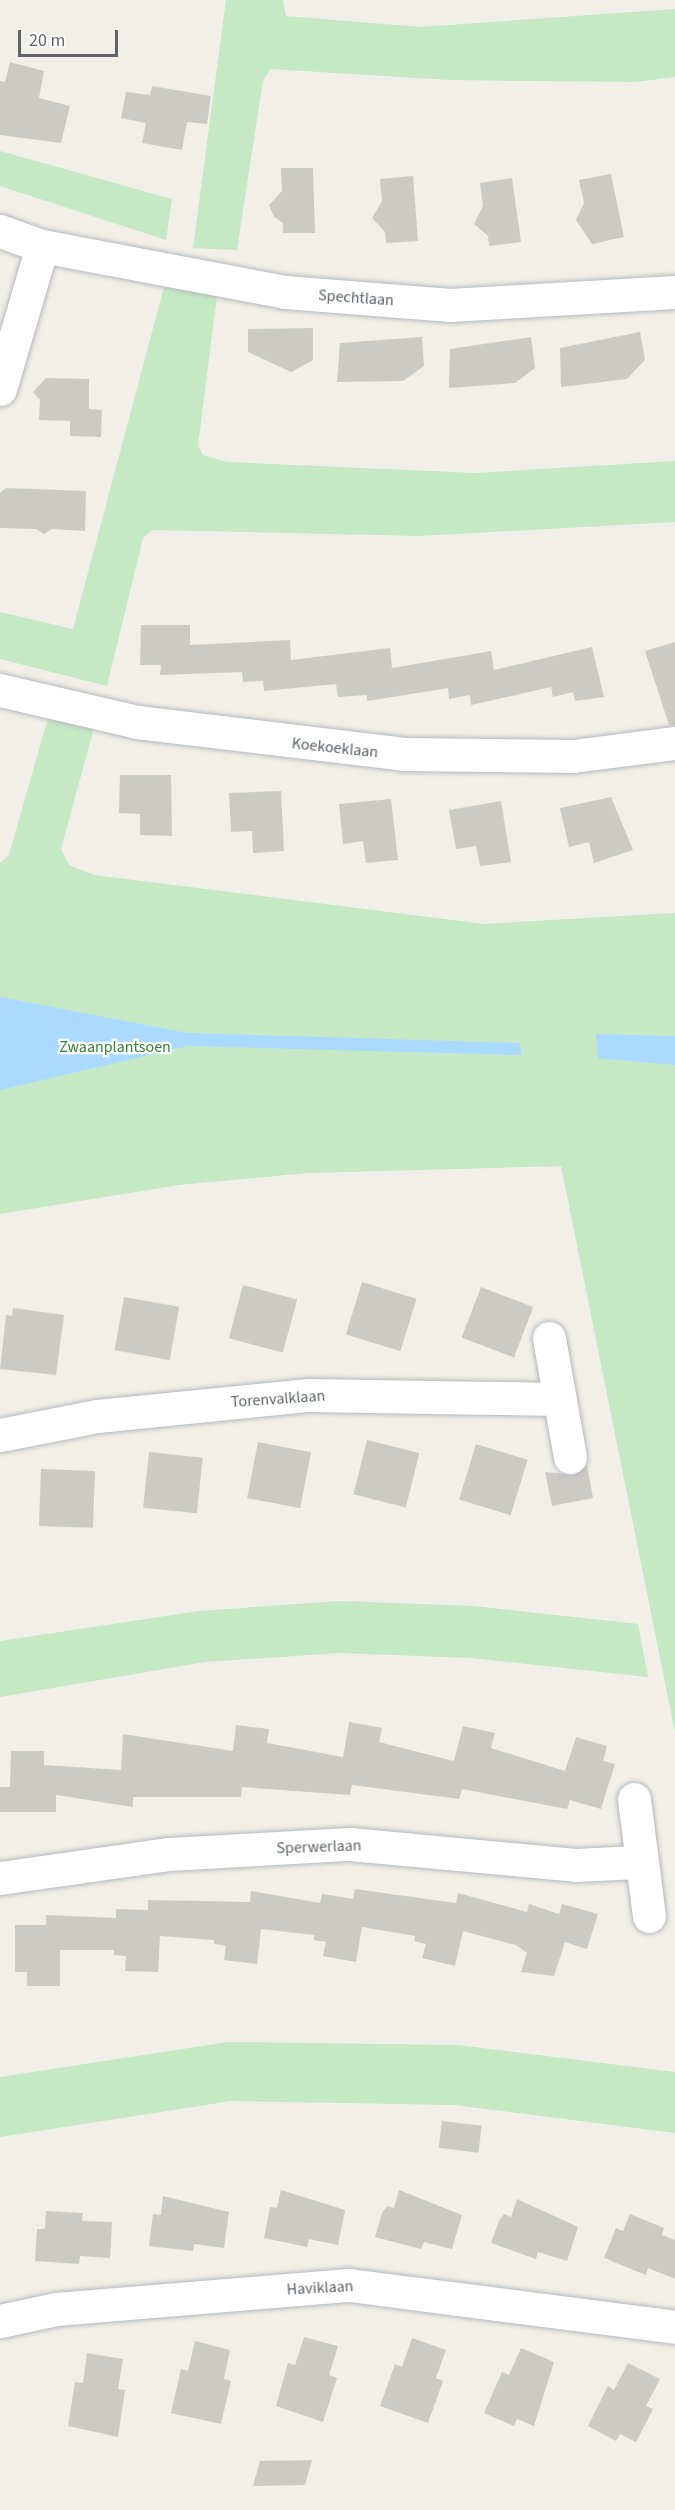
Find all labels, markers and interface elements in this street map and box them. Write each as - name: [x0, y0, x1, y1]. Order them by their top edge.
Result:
- scale bar: [21, 18, 122, 56]
- text: 20 m: [29, 28, 65, 53]
- street label: Spechtlaan: [318, 286, 394, 310]
- street label: Koekoeklaan: [291, 734, 379, 762]
- park label: Zwaanplantsoen: [59, 1037, 171, 1057]
- street label: Torenvalklaan: [230, 1386, 326, 1412]
- street label: Sperwerlaan: [276, 1836, 362, 1858]
- street label: Haviklaan: [286, 2277, 354, 2299]

